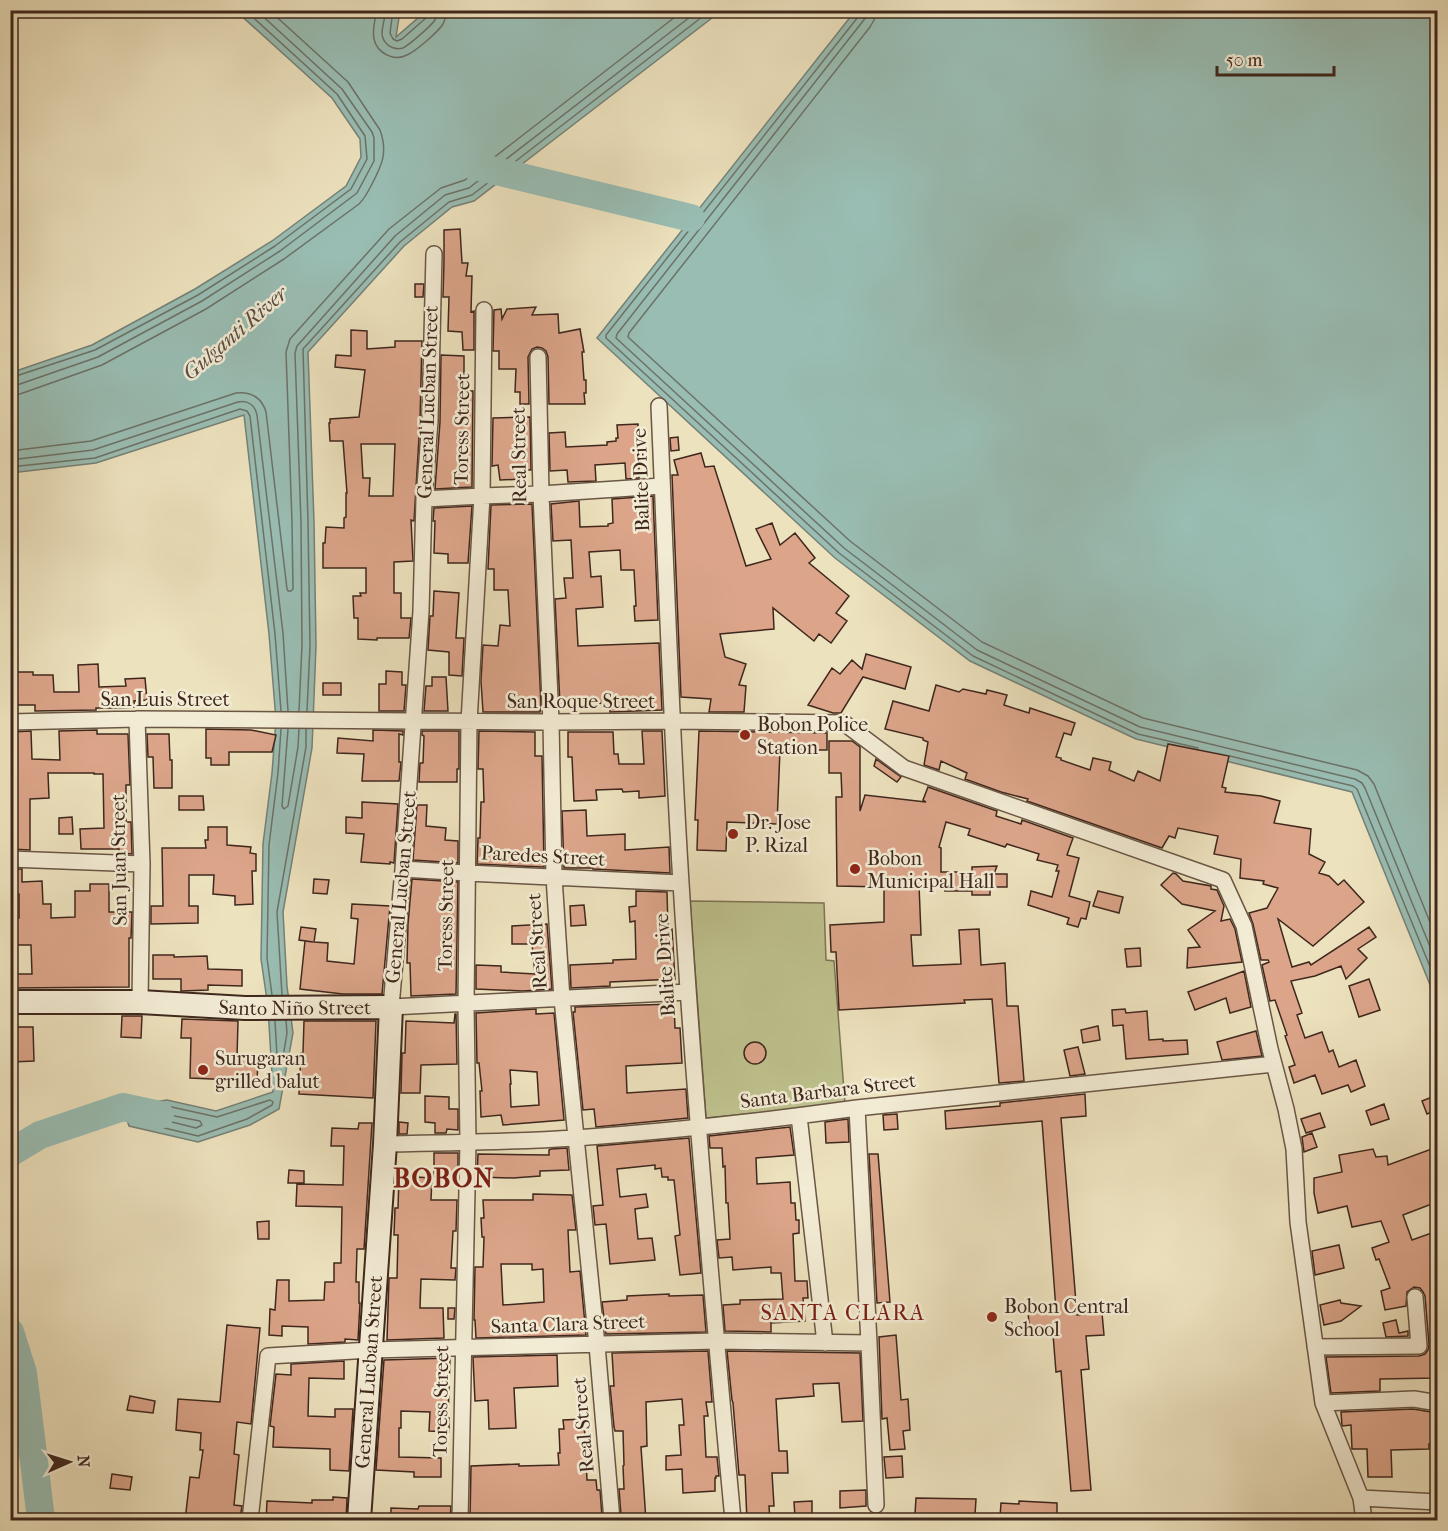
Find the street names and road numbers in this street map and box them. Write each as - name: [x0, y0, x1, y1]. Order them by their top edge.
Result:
- street label: General Lucban Street: [413, 305, 443, 499]
- street label: Toress Street: [450, 373, 474, 485]
- street label: Real Street: [507, 407, 531, 503]
- street label: Balite Drive: [628, 428, 654, 532]
- street label: San Luis Street: [100, 688, 230, 711]
- street label: San Roque Street: [507, 690, 655, 713]
- street label: General Lucban Street: [381, 790, 421, 984]
- street label: San Juan Street: [106, 794, 132, 926]
- street label: Paredes Street: [480, 841, 606, 871]
- street label: Toress Street: [434, 859, 458, 971]
- street label: Real Street: [522, 892, 552, 990]
- street label: Balite Drive: [650, 912, 680, 1018]
- street label: Santo Niño Street: [218, 995, 371, 1020]
- street label: Santa Barbara Street: [739, 1069, 917, 1113]
- street label: General Lucban Street: [351, 1275, 387, 1469]
- street label: Santa Clara Street: [490, 1310, 646, 1338]
- street label: Toress Street: [429, 1345, 453, 1457]
- street label: Real Street: [567, 1376, 599, 1474]

